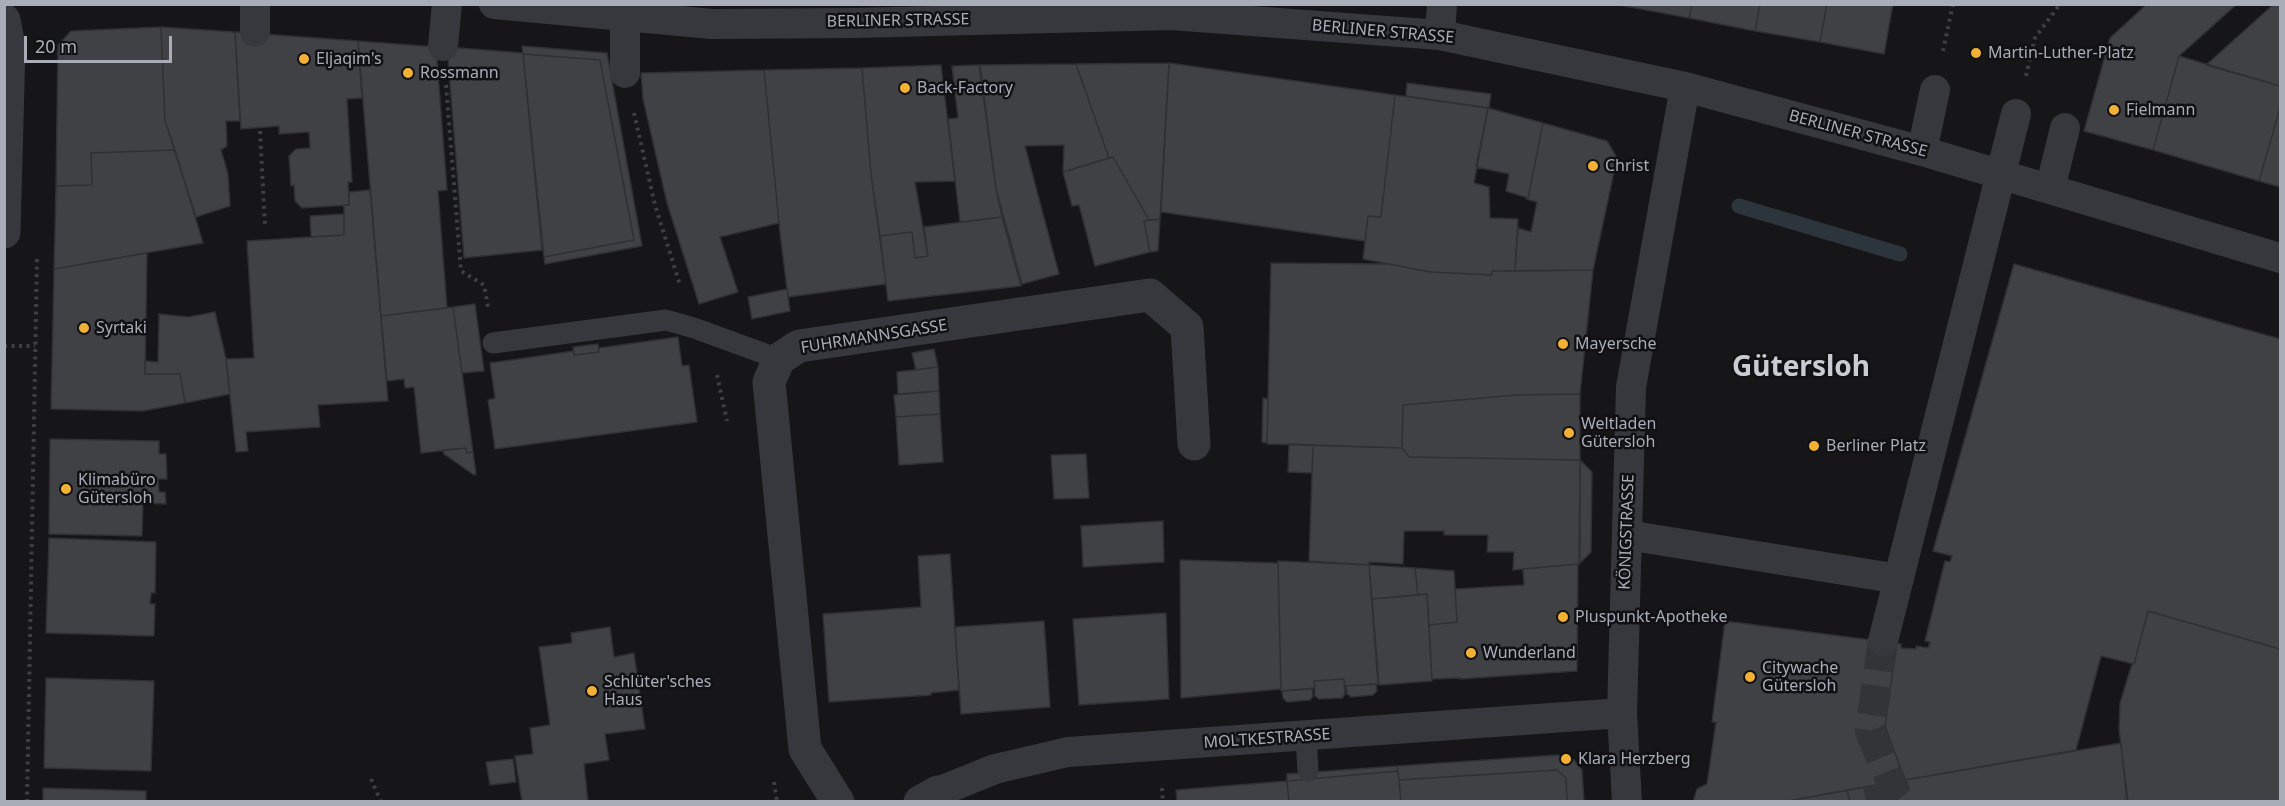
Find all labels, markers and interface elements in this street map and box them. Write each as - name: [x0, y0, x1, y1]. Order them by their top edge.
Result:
- street label: BERLINER STRASSE: [827, 10, 969, 32]
- street label: BERLINER STRASSE: [1311, 16, 1455, 48]
- scale bar: [27, 24, 176, 62]
- text: 20 m: [35, 34, 77, 58]
- place label: Martin-Luther-Platz: [1988, 43, 2134, 63]
- marker: Martin-Luther-Platz: [1969, 46, 1983, 60]
- place label: Eljaqim's: [316, 49, 382, 69]
- marker: Eljaqim's: [297, 52, 311, 66]
- place label: Rossmann: [420, 63, 499, 83]
- marker: Rossmann: [401, 66, 415, 80]
- place label: Back-Factory: [917, 78, 1013, 98]
- marker: Back-Factory: [898, 81, 912, 95]
- place label: Fielmann: [2126, 100, 2195, 120]
- marker: Fielmann: [2107, 103, 2121, 117]
- street label: BERLINER STRASSE: [1787, 106, 1929, 162]
- place label: Christ: [1605, 156, 1649, 176]
- marker: Christ: [1586, 159, 1600, 173]
- street label: FUHRMANNSGASSE: [799, 316, 949, 358]
- place label: Syrtaki: [96, 318, 147, 338]
- marker: Syrtaki: [77, 321, 91, 335]
- place label: Mayersche: [1575, 334, 1657, 354]
- marker: Mayersche: [1556, 337, 1570, 351]
- district label: Gütersloh: [1732, 351, 1870, 385]
- place label: Weltladen Gütersloh: [1581, 414, 1656, 452]
- marker: Weltladen Gütersloh: [1562, 426, 1576, 440]
- place label: Berliner Platz: [1826, 436, 1926, 456]
- marker: Berliner Platz: [1807, 439, 1821, 453]
- place label: Klimabüro Gütersloh: [78, 470, 156, 508]
- street label: KÖNIGSTRASSE: [1615, 474, 1639, 590]
- marker: Klimabüro Gütersloh: [59, 482, 73, 496]
- place label: Pluspunkt-Apotheke: [1575, 607, 1727, 627]
- marker: Pluspunkt-Apotheke: [1556, 610, 1570, 624]
- place label: Wunderland: [1483, 643, 1576, 663]
- marker: Wunderland: [1464, 646, 1478, 660]
- place label: Citywache Gütersloh: [1762, 658, 1838, 696]
- marker: Citywache Gütersloh: [1743, 670, 1757, 684]
- place label: Schlüter'sches Haus: [604, 672, 711, 710]
- marker: Schlüter'sches Haus: [585, 684, 599, 698]
- street label: MOLTKESTRASSE: [1203, 725, 1331, 753]
- place label: Klara Herzberg: [1578, 749, 1691, 769]
- marker: Klara Herzberg: [1559, 752, 1573, 766]

